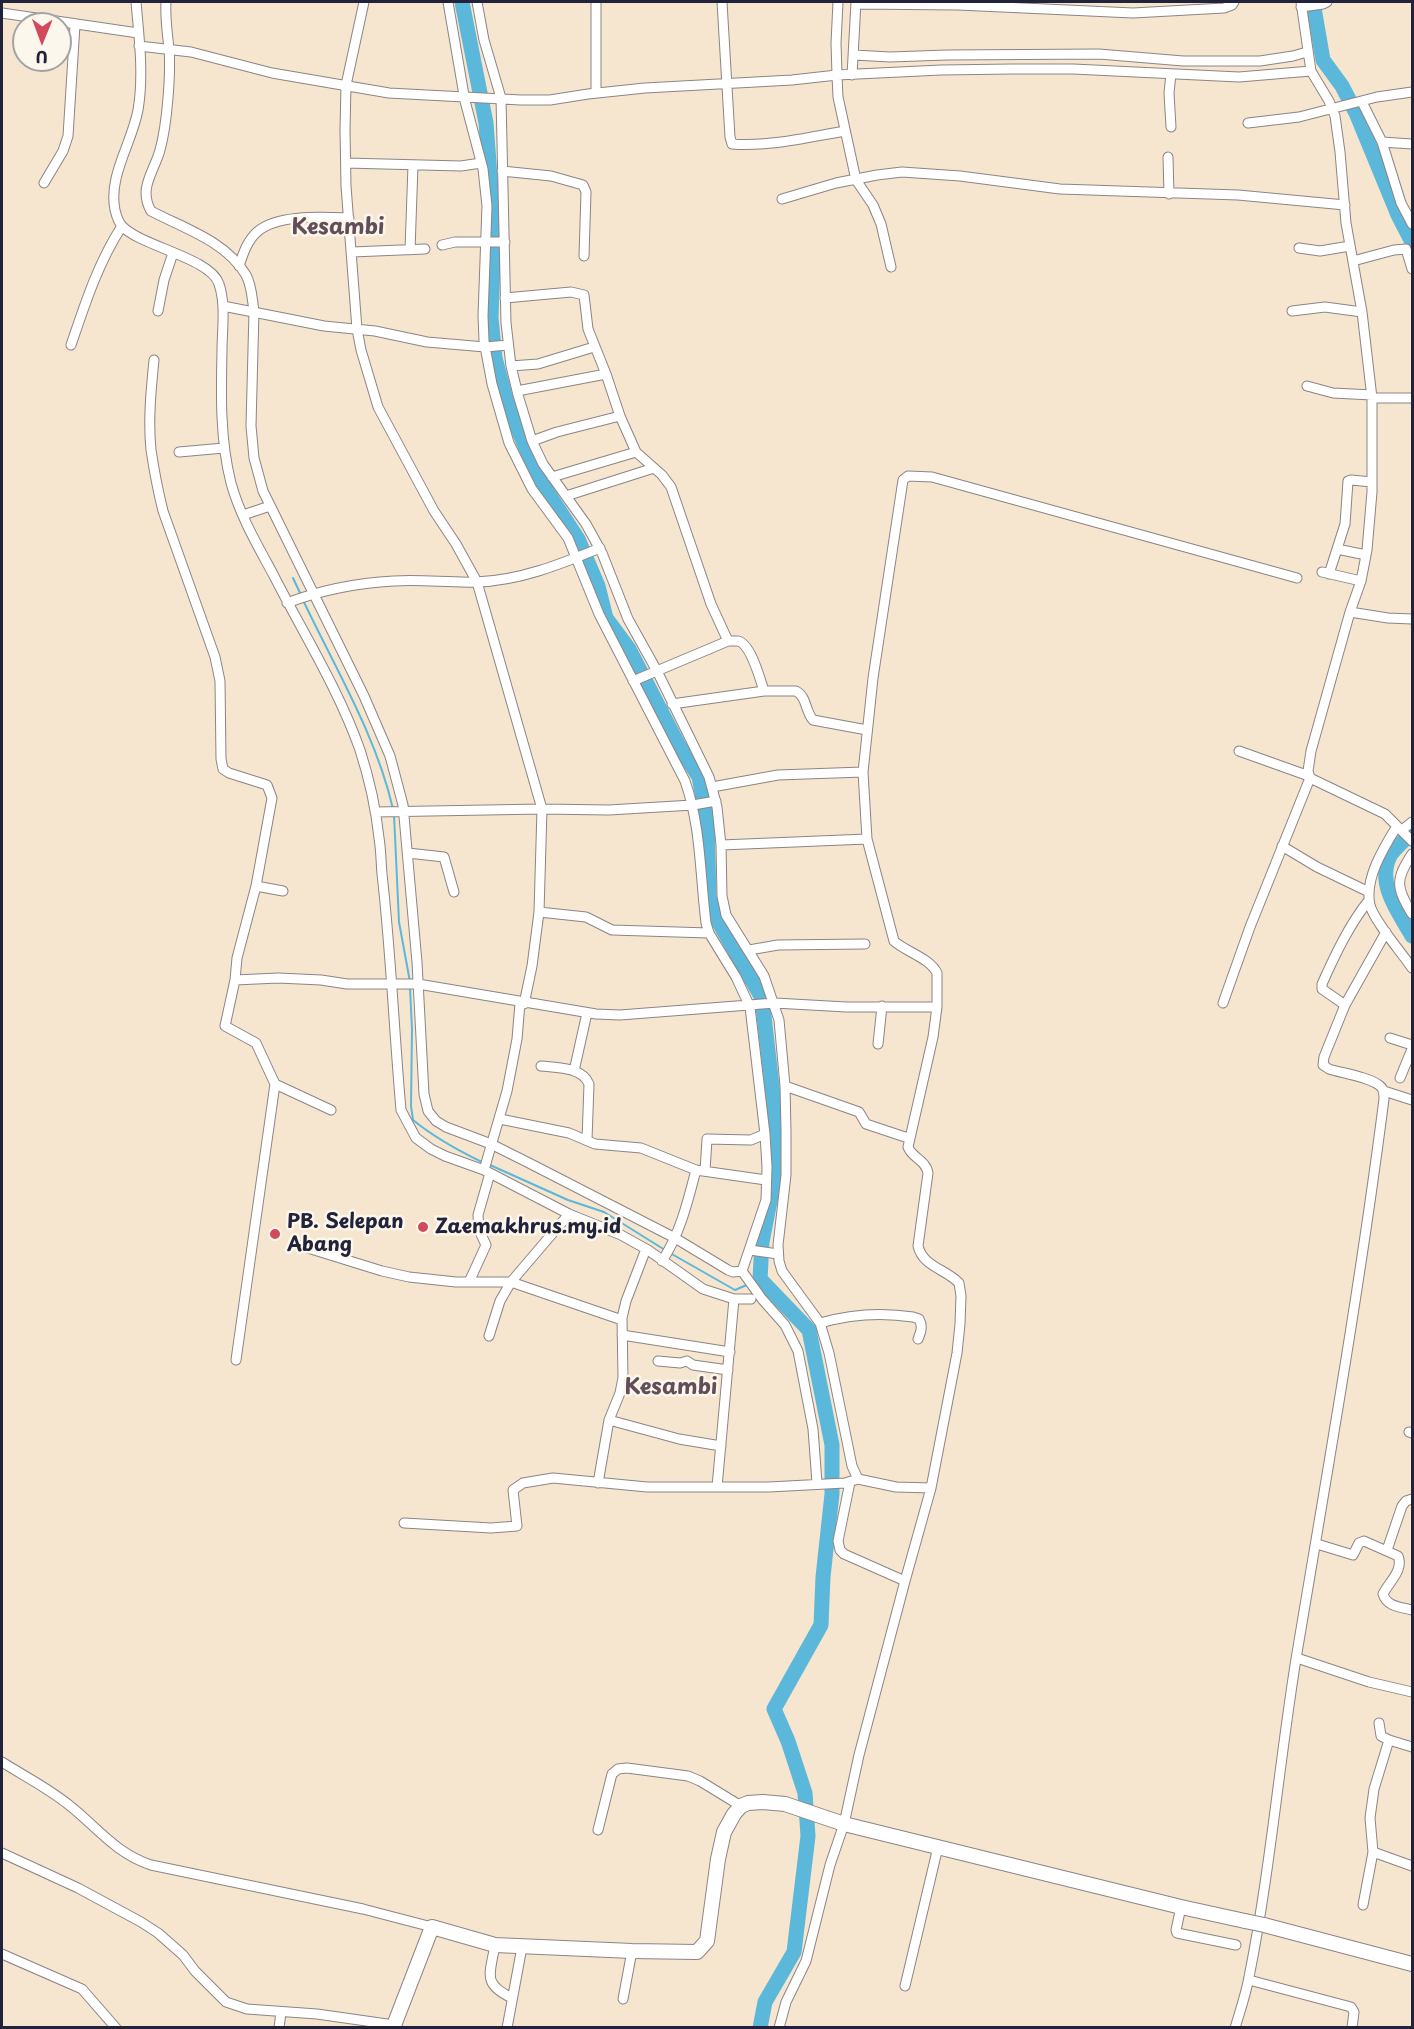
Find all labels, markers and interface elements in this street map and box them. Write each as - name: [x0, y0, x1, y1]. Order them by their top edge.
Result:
- north arrow: [12, 12, 72, 72]
- text: U: [35, 46, 48, 70]
- district label: Kesambi: [291, 215, 385, 241]
- place label: PB. Selepan Abang: [287, 1210, 404, 1257]
- place label: Zaemakhrus.my.id: [435, 1215, 621, 1239]
- marker: Zaemakhrus.my.id: [416, 1220, 430, 1234]
- marker: PB. Selepan Abang: [268, 1227, 282, 1241]
- district label: Kesambi: [624, 1375, 718, 1401]

